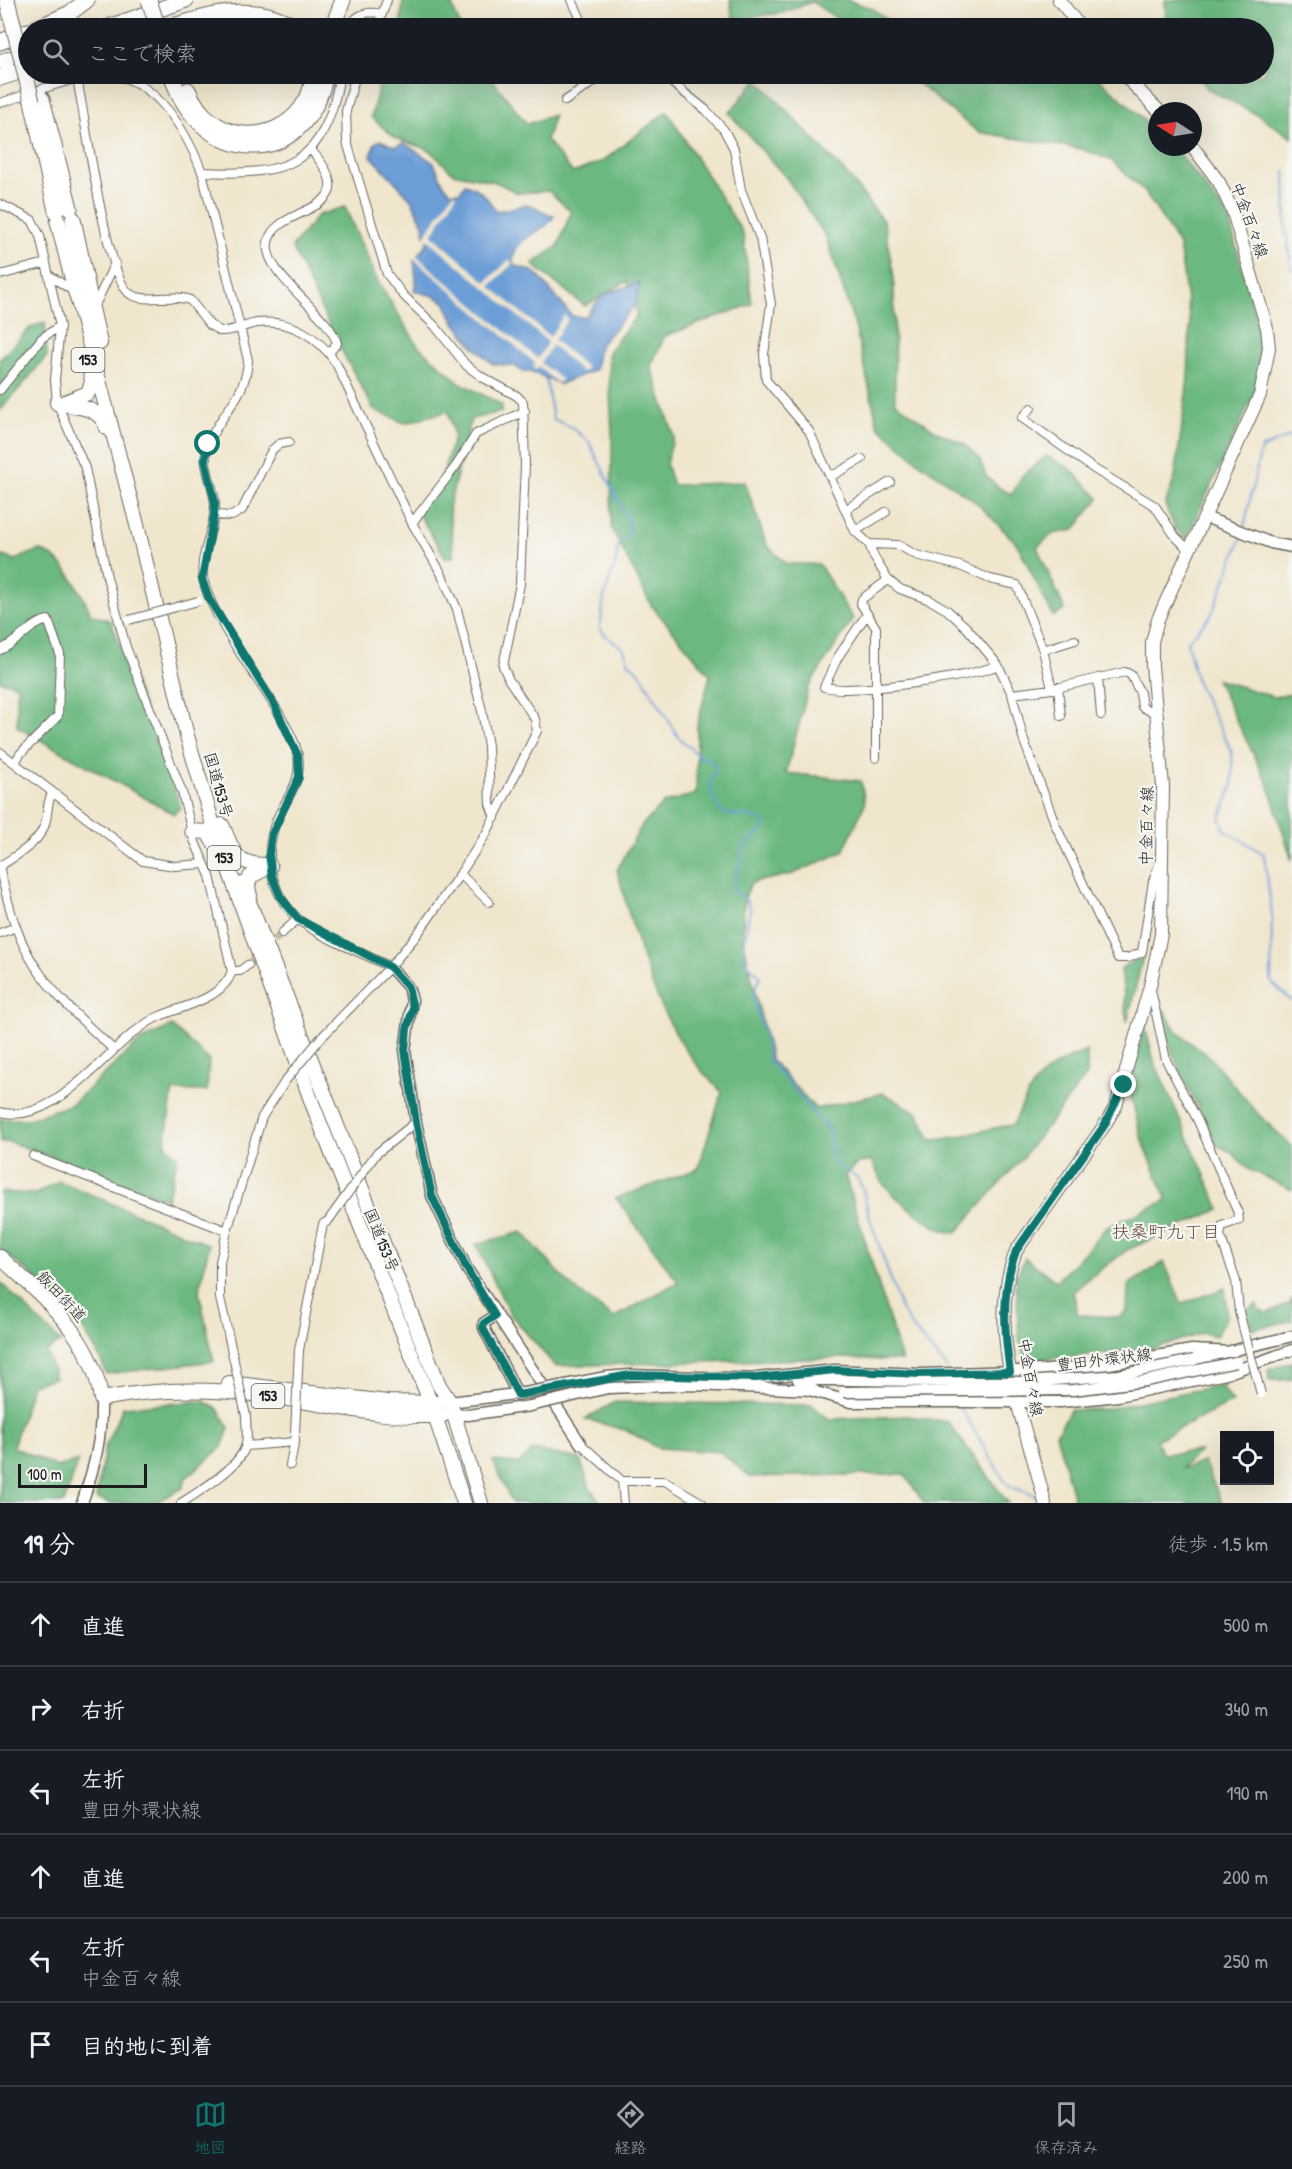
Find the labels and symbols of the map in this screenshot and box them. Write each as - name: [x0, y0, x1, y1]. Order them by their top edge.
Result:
- north arrow: [1148, 102, 1202, 156]
- street label: 中金百々線: [1226, 179, 1274, 261]
- road number: 153: [72, 348, 104, 372]
- route start: [194, 430, 220, 456]
- street label: 国道153号: [199, 749, 239, 821]
- street label: 中金百々線: [1134, 786, 1158, 866]
- road number: 153: [208, 846, 240, 870]
- route end: [1110, 1071, 1136, 1097]
- street label: 国道153号: [359, 1204, 405, 1276]
- district label: 扶桑町九丁目: [1112, 1219, 1220, 1244]
- street label: 飯田街道: [32, 1265, 92, 1327]
- street label: 中金百々線: [1013, 1336, 1049, 1418]
- street label: 豊田外環状線: [1055, 1342, 1153, 1376]
- road number: 153: [252, 1384, 284, 1408]
- scale bar: [18, 1461, 147, 1488]

